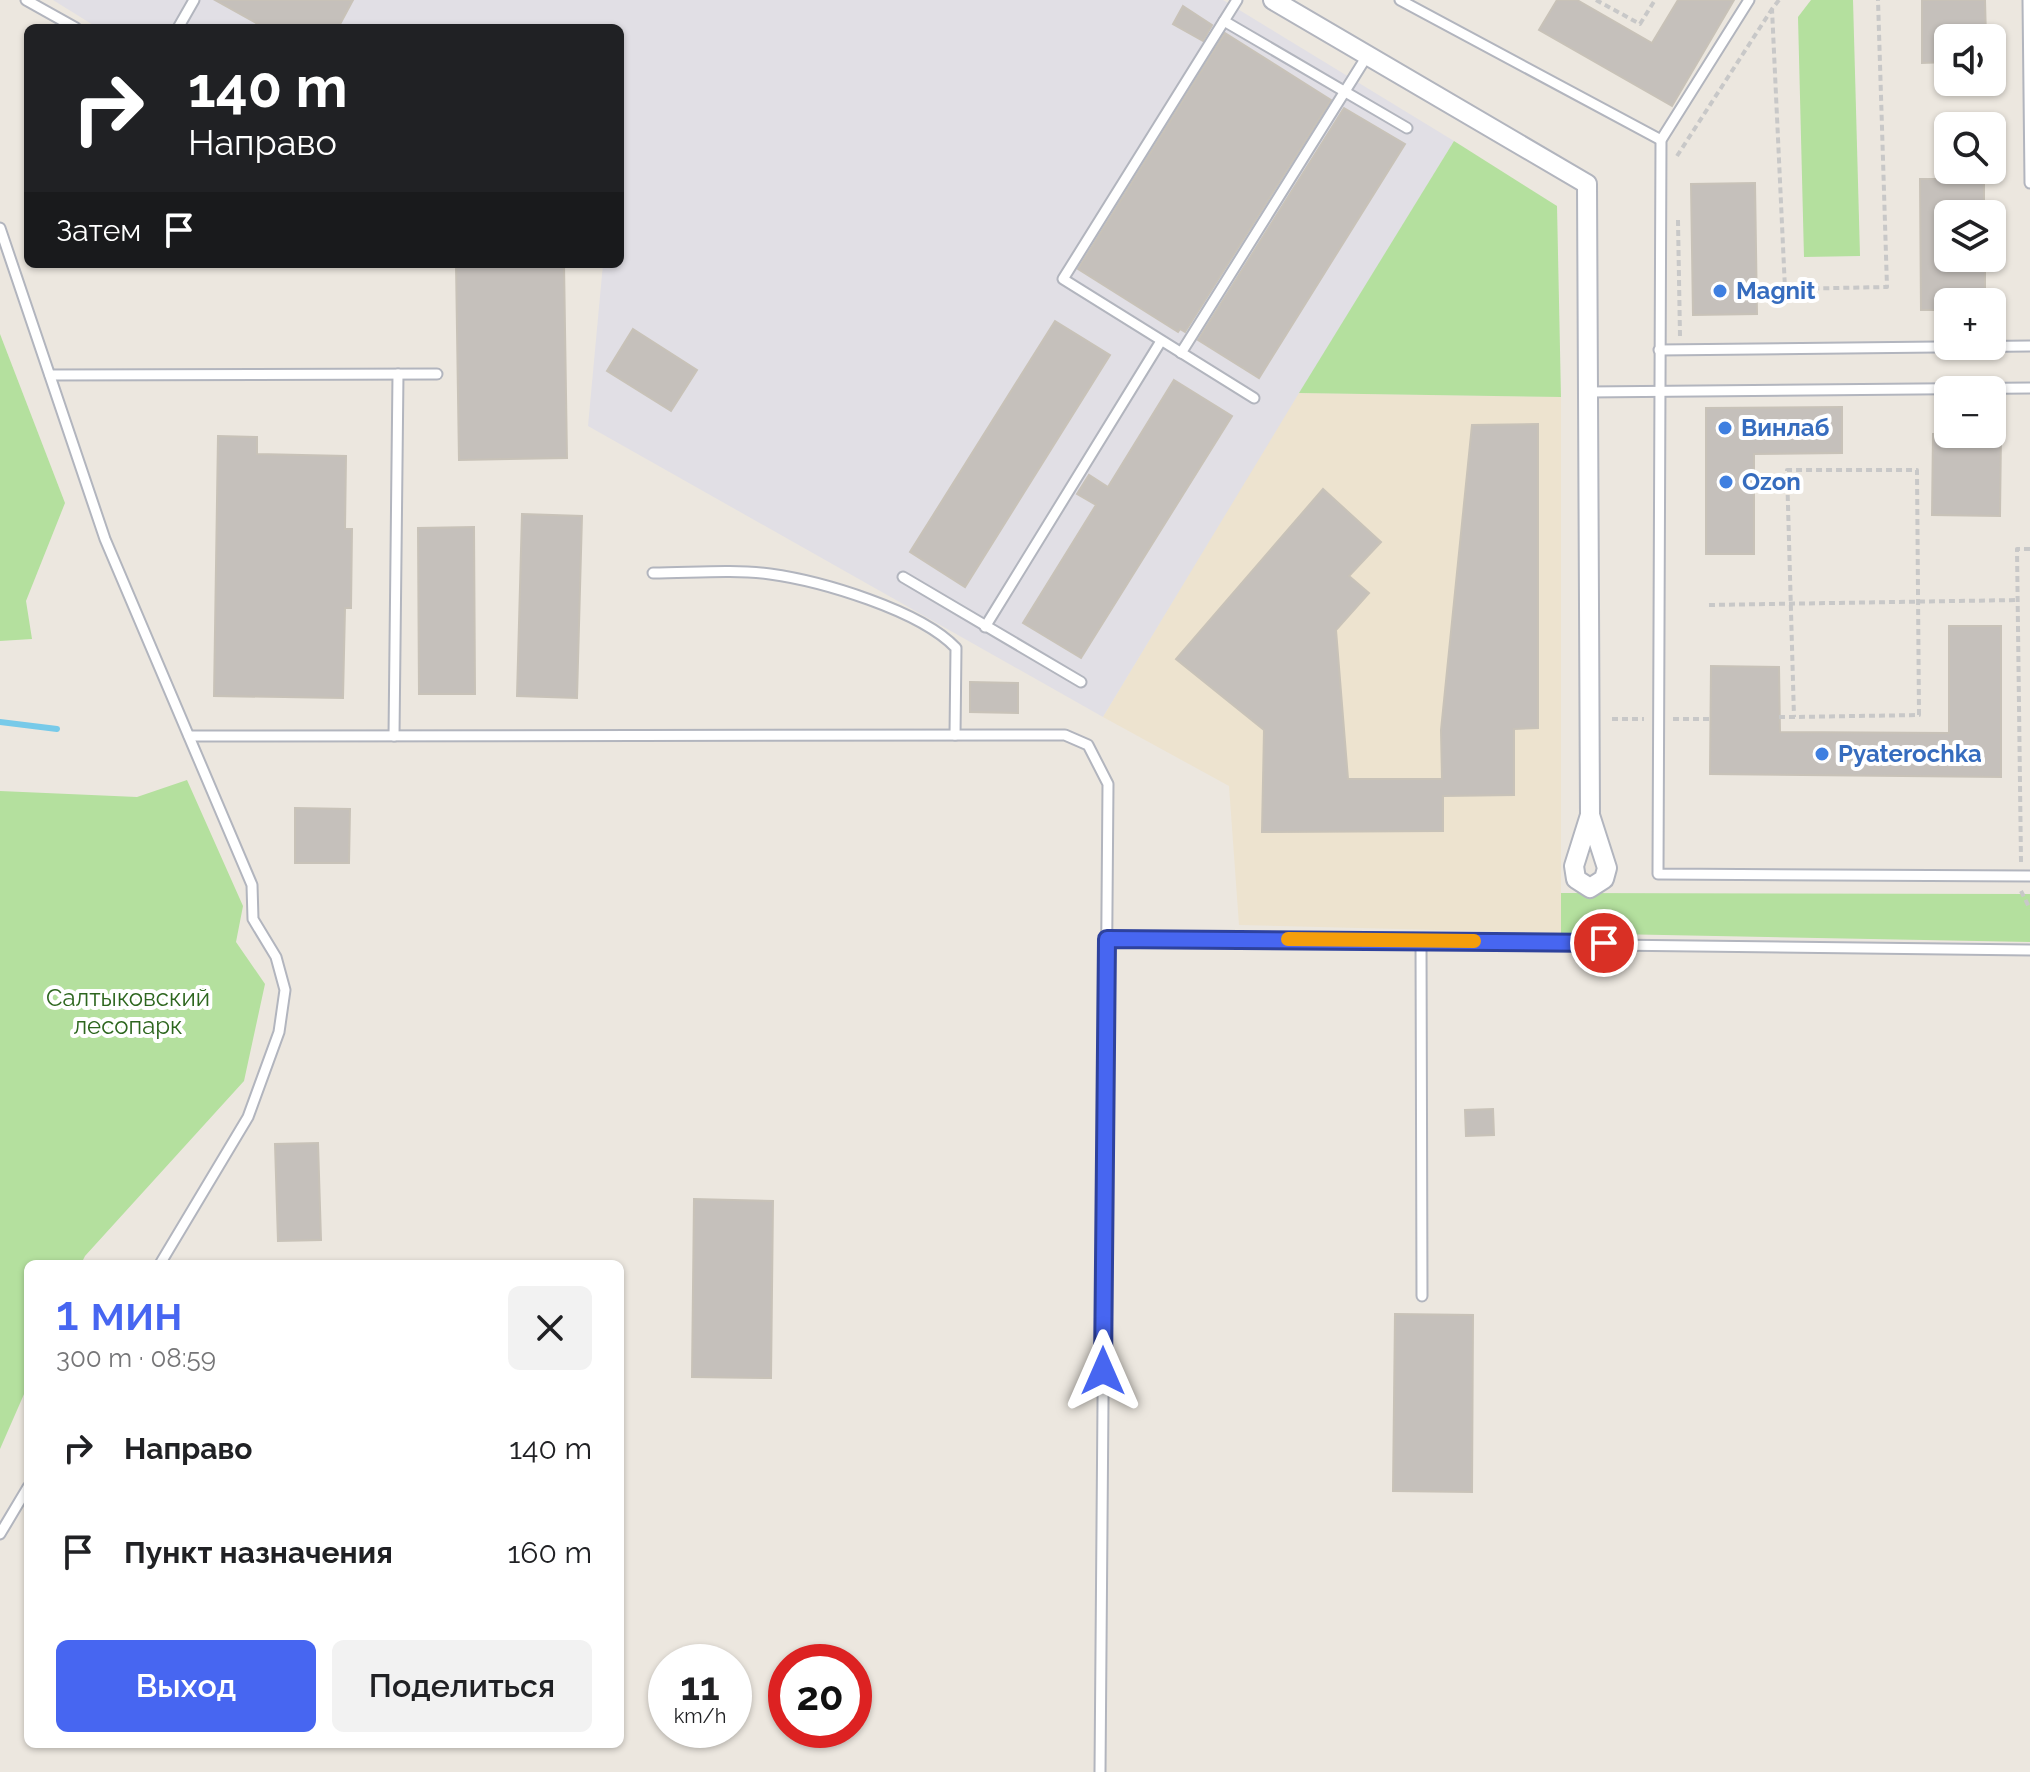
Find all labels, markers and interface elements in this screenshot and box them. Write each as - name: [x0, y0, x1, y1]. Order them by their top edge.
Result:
- map controls: [1934, 24, 2006, 448]
- button: sound: [1934, 24, 2006, 96]
- text: 140 m: [188, 54, 348, 120]
- icon: right: [56, 56, 160, 160]
- button: search: [1934, 112, 2006, 184]
- text: Направо: [188, 121, 337, 163]
- button: layers: [1934, 200, 2006, 272]
- icon: arrive: [157, 208, 201, 252]
- text: Затем: [56, 213, 141, 248]
- place label: Magnit: [1736, 276, 1815, 305]
- marker: Magnit: [1711, 282, 1729, 300]
- button: +: [1934, 288, 2006, 360]
- button: −: [1934, 376, 2006, 448]
- place label: Винлаб: [1741, 413, 1830, 442]
- marker: Винлаб: [1716, 419, 1734, 437]
- place label: Ozon: [1742, 467, 1801, 496]
- marker: Ozon: [1717, 473, 1735, 491]
- place label: Pyaterochka: [1838, 739, 1982, 768]
- marker: Pyaterochka: [1813, 745, 1831, 763]
- pin: [1570, 909, 1638, 977]
- icon: arrive: [1582, 921, 1626, 965]
- park label: Салтыковский лесопарк: [46, 983, 210, 1040]
- text: 1 мин: [56, 1285, 183, 1341]
- button: close: [508, 1286, 592, 1370]
- position arrow: [1061, 1329, 1145, 1413]
- text: 300 m · 08:59: [56, 1343, 216, 1373]
- icon: right: [56, 1426, 100, 1470]
- text: Направо: [124, 1431, 253, 1466]
- text: 140 m: [509, 1431, 592, 1466]
- icon: arrive: [56, 1530, 100, 1574]
- text: Пункт назначения: [124, 1535, 393, 1570]
- text: 160 m: [507, 1535, 592, 1570]
- button: Выход: [56, 1640, 316, 1732]
- button: Поделиться: [332, 1640, 592, 1732]
- speed limit sign: 20: [768, 1644, 872, 1748]
- text: 11: [680, 1662, 720, 1709]
- text: km/h: [674, 1704, 726, 1728]

